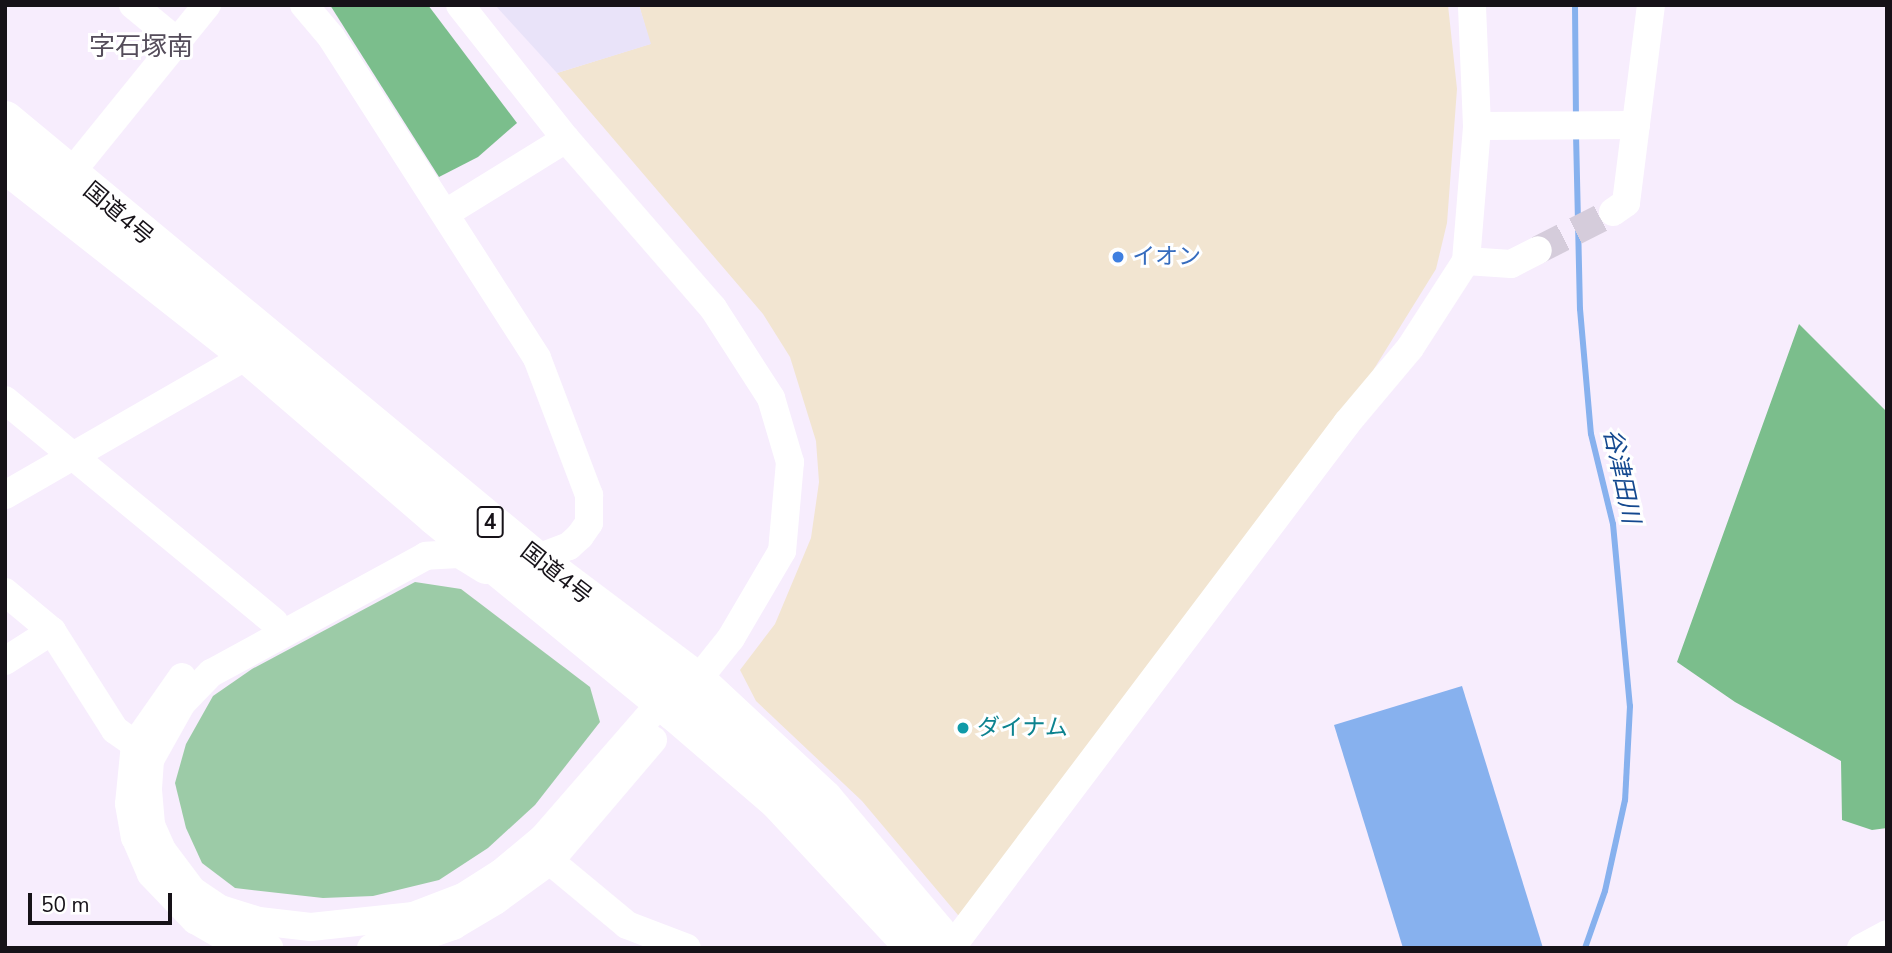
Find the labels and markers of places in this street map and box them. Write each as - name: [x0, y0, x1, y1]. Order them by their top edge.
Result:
- place label: イオン: [1132, 243, 1201, 271]
- marker: イオン: [1110, 249, 1126, 265]
- place label: ダイナム: [977, 714, 1069, 742]
- marker: ダイナム: [955, 720, 971, 736]

